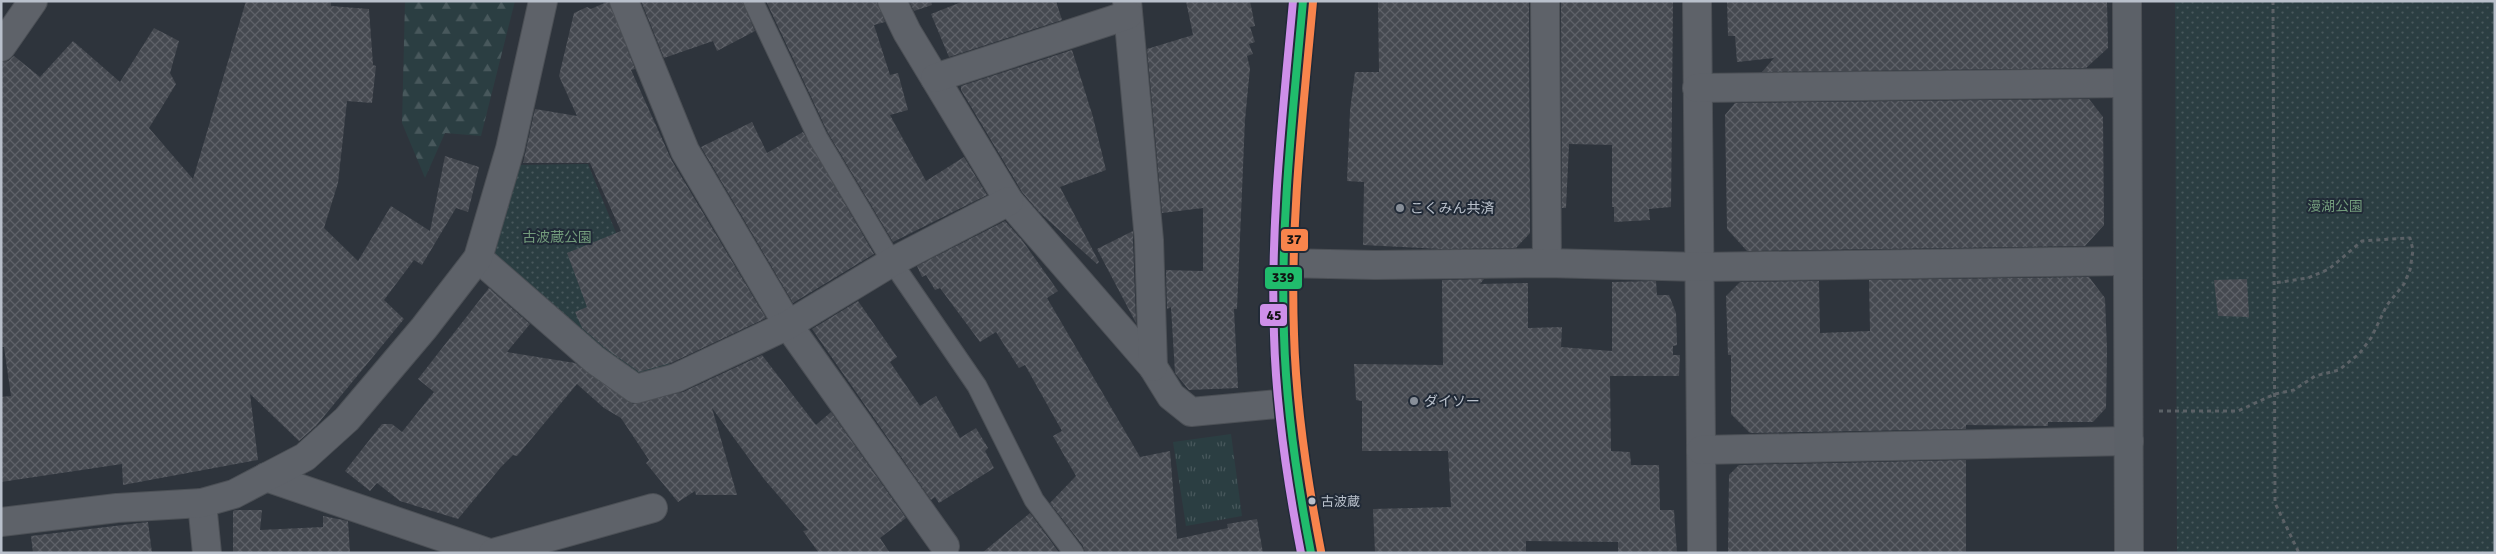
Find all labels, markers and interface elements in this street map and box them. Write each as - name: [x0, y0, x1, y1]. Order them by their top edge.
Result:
- park label: 漫湖公園: [2307, 198, 2363, 215]
- place label: こくみん共済: [1410, 200, 1495, 217]
- marker: こくみん共済: [1394, 202, 1406, 214]
- line badge: 37: [1280, 228, 1309, 252]
- park label: 古波蔵公園: [522, 229, 592, 246]
- text: 37: [1286, 231, 1302, 248]
- line badge: 339: [1264, 266, 1303, 290]
- text: 339: [1272, 269, 1295, 286]
- line badge: 45: [1259, 303, 1288, 327]
- text: 45: [1266, 307, 1282, 324]
- place label: ダイソー: [1424, 393, 1480, 410]
- marker: ダイソー: [1408, 395, 1420, 407]
- place label: 古波蔵: [1321, 494, 1360, 510]
- marker: 古波蔵: [1307, 496, 1317, 506]

